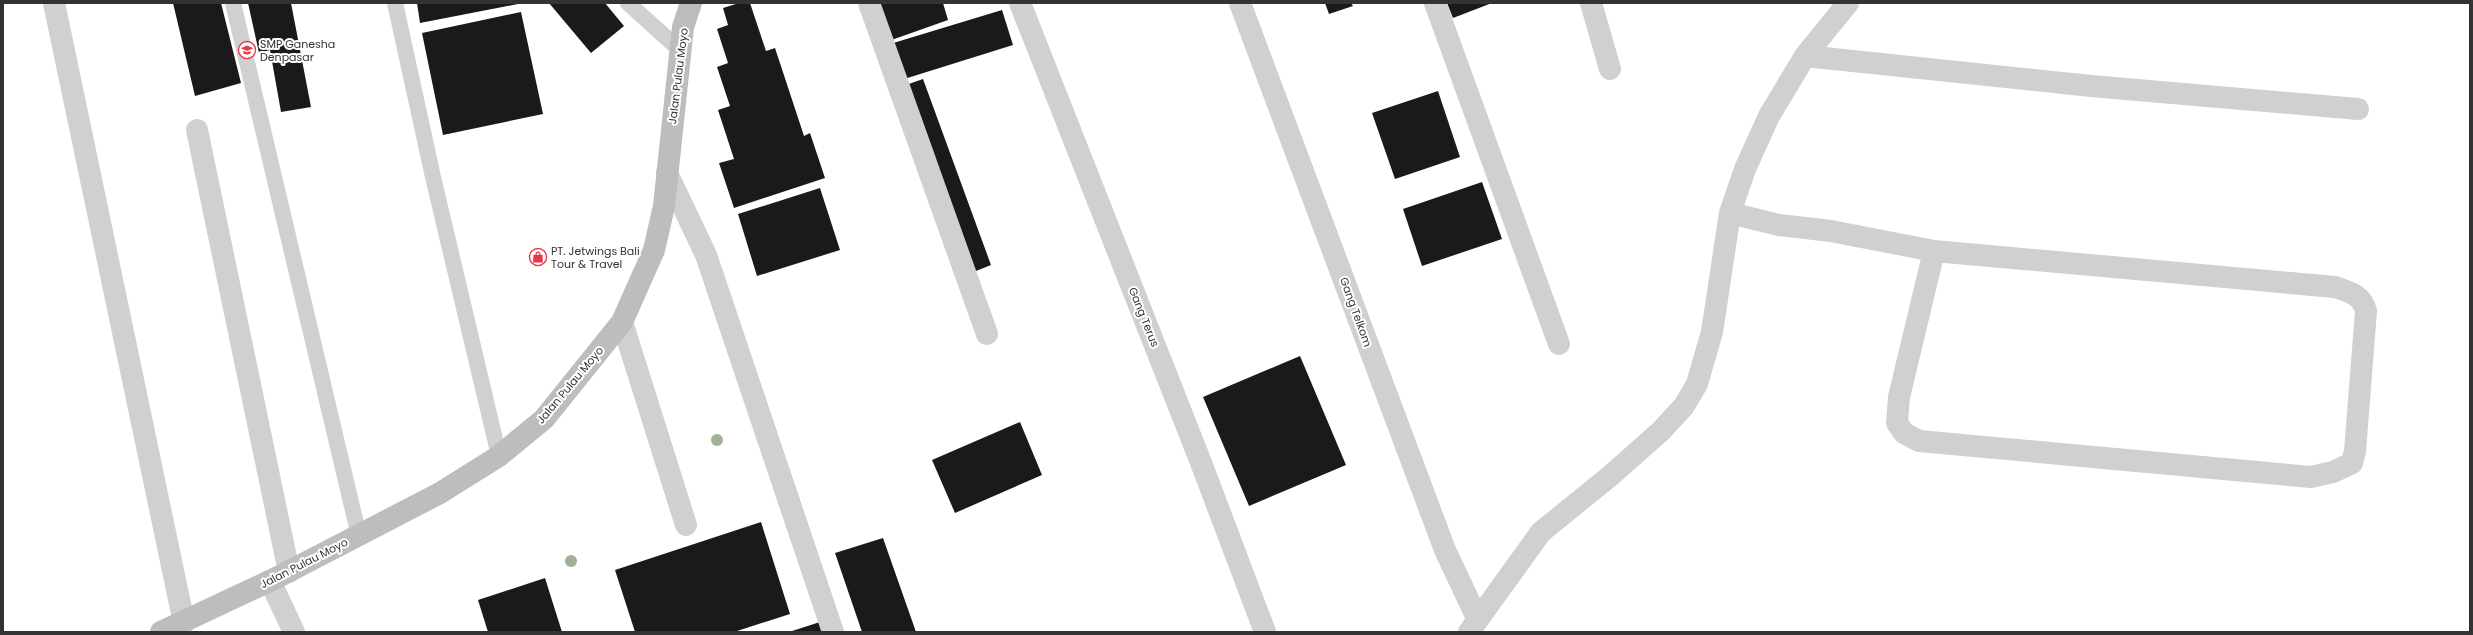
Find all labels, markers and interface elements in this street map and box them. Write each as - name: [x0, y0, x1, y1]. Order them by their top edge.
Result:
- street label: Jalan Pulau Moyo: [664, 27, 692, 125]
- place label: SMP Ganesha Denpasar: [260, 36, 335, 65]
- school or university icon: SMP Ganesha Denpasar: [237, 40, 257, 60]
- place label: PT. Jetwings Bali Tour & Travel: [551, 243, 640, 272]
- shop icon: PT. Jetwings Bali Tour & Travel: [528, 247, 548, 267]
- street label: Gang Telkom: [1336, 275, 1376, 349]
- street label: Gang Terus: [1125, 285, 1163, 349]
- street label: Jalan Pulau Moyo: [533, 343, 607, 427]
- street label: Jalan Pulau Moyo: [257, 534, 351, 592]

